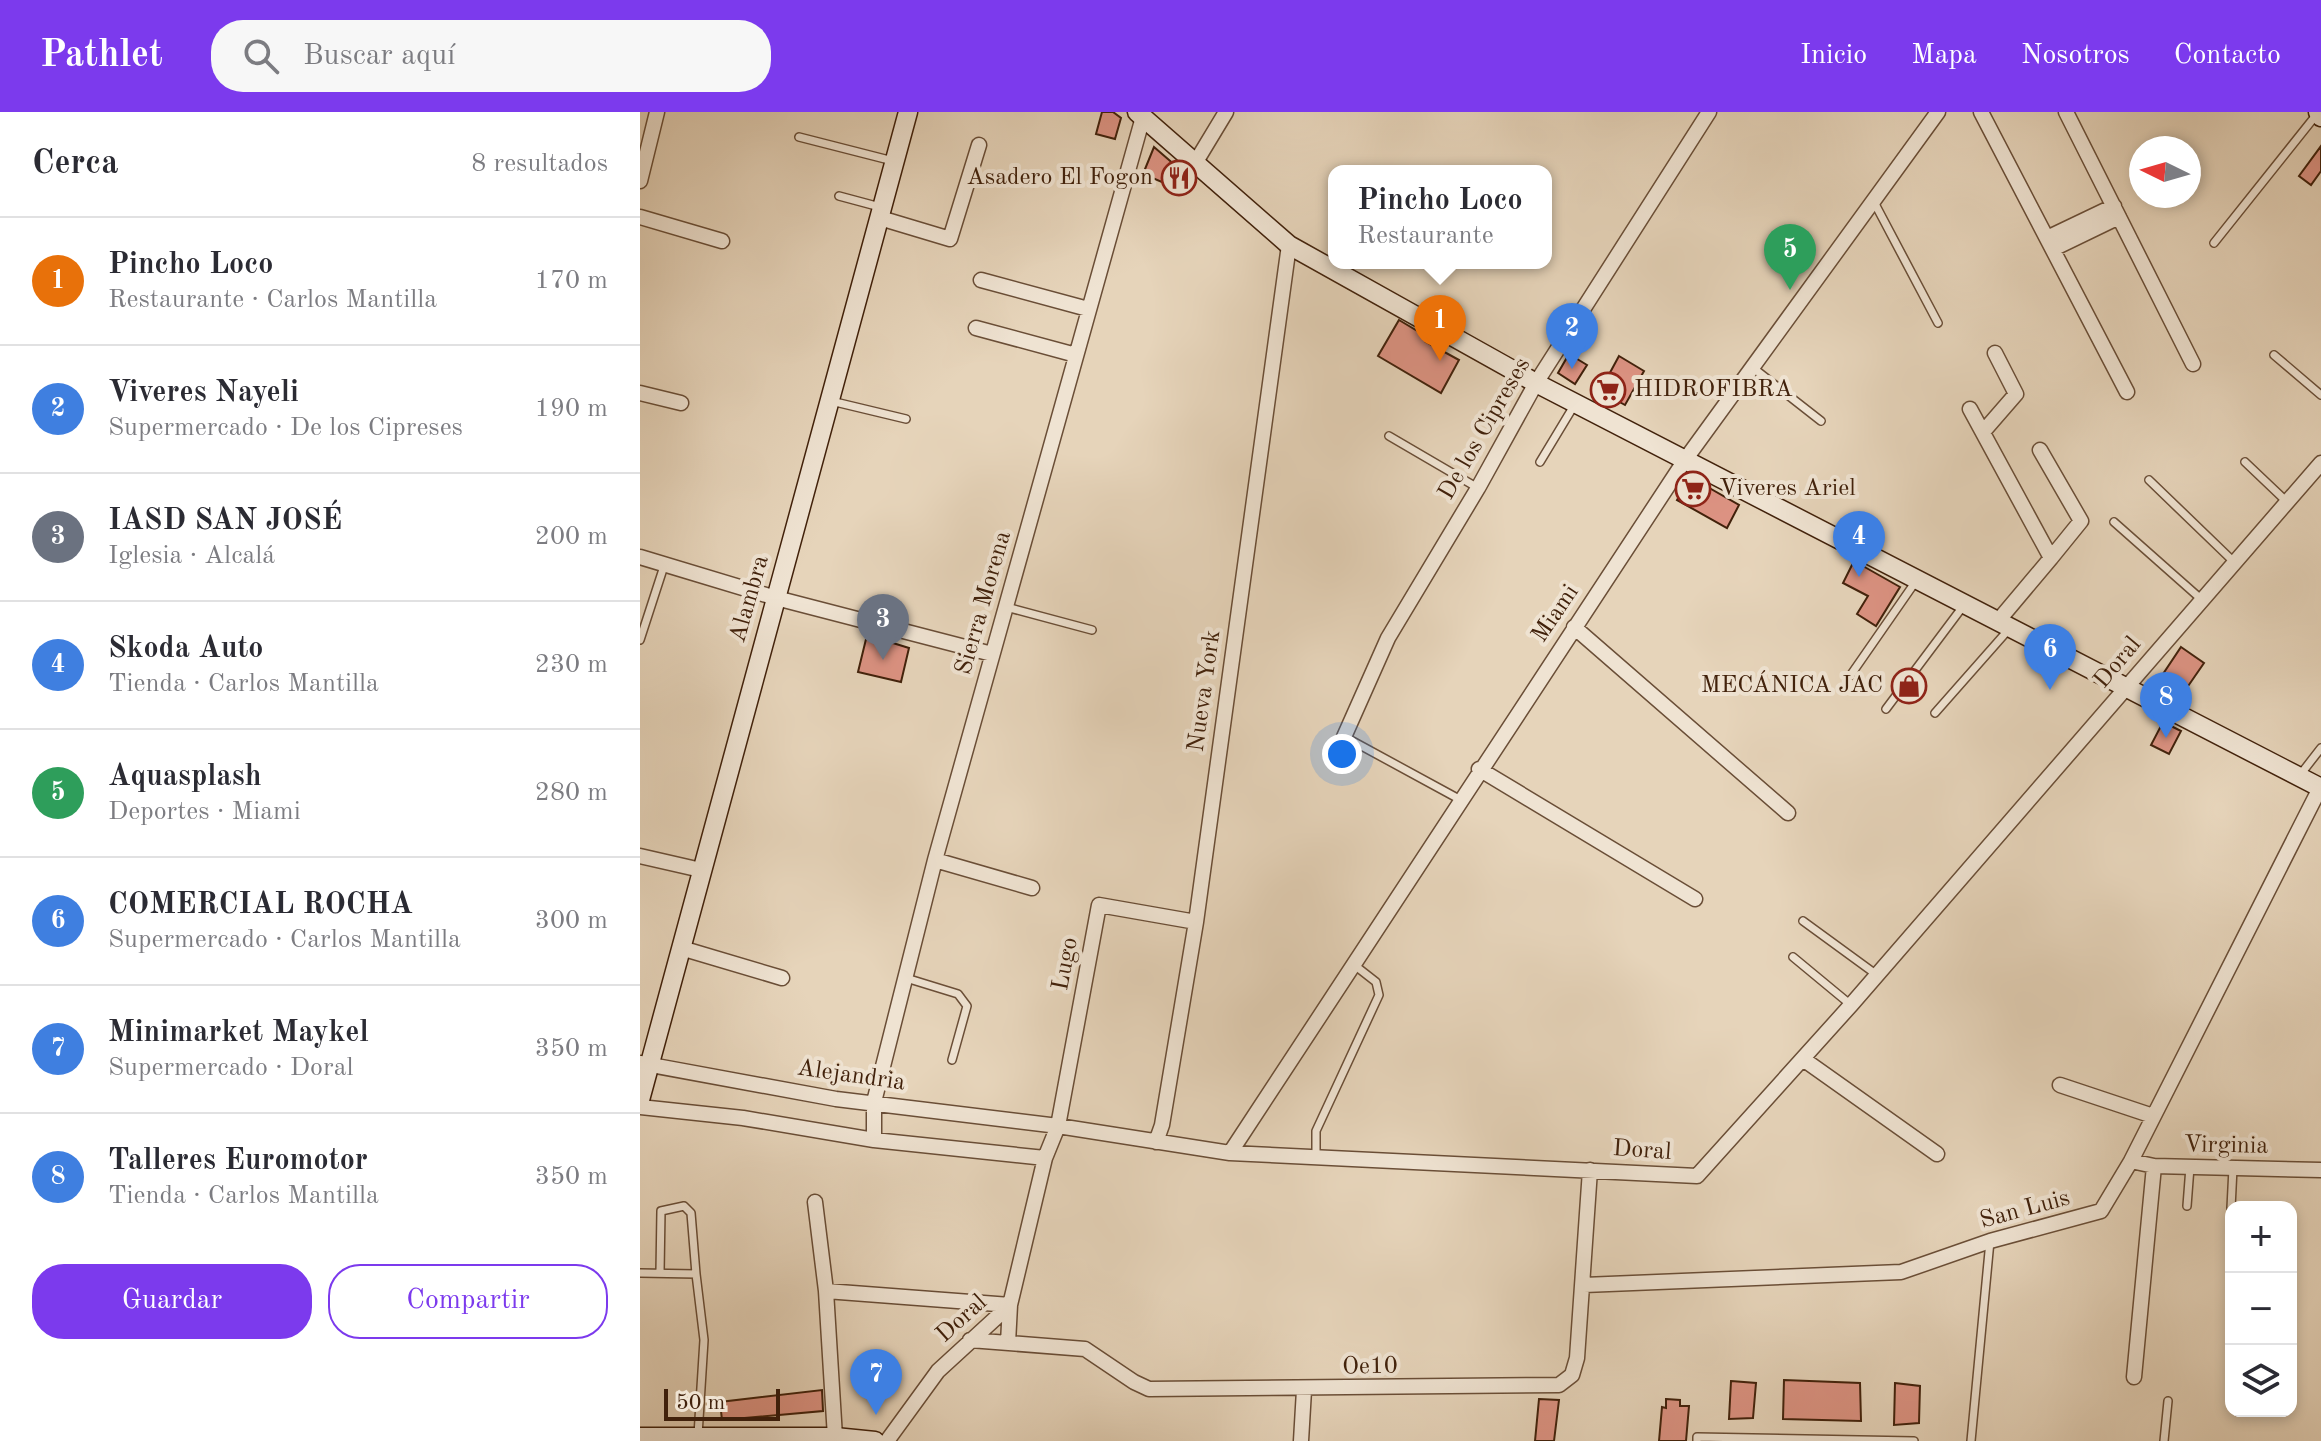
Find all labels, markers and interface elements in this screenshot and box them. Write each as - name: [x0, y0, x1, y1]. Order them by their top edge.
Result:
- search box: [211, 20, 771, 92]
- icon: search: [239, 34, 283, 78]
- text: Pathlet: [40, 37, 163, 75]
- text: Buscar aquí: [303, 41, 455, 71]
- text: Inicio: [1800, 42, 1867, 70]
- text: Mapa: [1911, 42, 1977, 70]
- text: Nosotros: [2021, 42, 2130, 70]
- text: Contacto: [2174, 42, 2281, 70]
- north arrow: [2129, 136, 2201, 208]
- text: Cerca: [32, 147, 118, 181]
- text: 8 resultados: [471, 151, 608, 177]
- restaurant icon: Asadero El Fogon: [1160, 159, 1198, 197]
- popup: [1328, 165, 1552, 269]
- place label: Asadero El Fogon: [966, 166, 1153, 190]
- text: Pincho Loco: [1357, 186, 1523, 216]
- text: Restaurante: [1357, 223, 1494, 249]
- pin: 5: [1764, 224, 1816, 290]
- text: Pincho Loco: [108, 250, 273, 280]
- text: 1: [50, 268, 66, 294]
- text: 170 m: [535, 268, 608, 294]
- text: Restaurante · Carlos Mantilla: [108, 287, 437, 313]
- pin: 1: [1414, 295, 1466, 361]
- pin: 2: [1546, 303, 1598, 369]
- street label: De los Cipreses: [1435, 354, 1535, 504]
- supermarket icon: HIDROFIBRA: [1589, 371, 1627, 409]
- text: Viveres Nayeli: [108, 378, 299, 408]
- place label: HIDROFIBRA: [1634, 378, 1793, 402]
- text: 2: [50, 396, 66, 422]
- text: 190 m: [535, 396, 608, 422]
- text: Supermercado · De los Cipreses: [108, 415, 463, 441]
- supermarket icon: Viveres Ariel: [1674, 470, 1712, 508]
- place label: Viveres Ariel: [1719, 477, 1856, 501]
- text: IASD SAN JOSÉ: [108, 506, 342, 536]
- pin: 4: [1833, 511, 1885, 577]
- text: 3: [50, 524, 66, 550]
- text: 200 m: [535, 524, 608, 550]
- street label: Sierra Morena: [952, 528, 1016, 678]
- text: Iglesia · Alcalá: [108, 543, 275, 569]
- street label: Alambra: [726, 552, 774, 645]
- street label: Miami: [1528, 581, 1584, 647]
- pin: 3: [857, 594, 909, 660]
- pin: 6: [2024, 624, 2076, 690]
- street label: Nueva York: [1185, 629, 1225, 753]
- street label: Doral: [2090, 633, 2146, 693]
- text: Skoda Auto: [108, 634, 263, 664]
- text: 4: [50, 652, 66, 678]
- text: 230 m: [535, 652, 608, 678]
- shop icon: MECÁNICA JAC: [1890, 667, 1928, 705]
- place label: MECÁNICA JAC: [1701, 670, 1883, 698]
- text: Tienda · Carlos Mantilla: [108, 671, 379, 697]
- pin: 8: [2140, 672, 2192, 738]
- your location: [1322, 734, 1362, 774]
- text: Aquasplash: [108, 762, 261, 792]
- text: 5: [50, 780, 66, 806]
- text: 280 m: [535, 780, 608, 806]
- text: Deportes · Miami: [108, 799, 301, 825]
- text: COMERCIAL ROCHA: [108, 890, 413, 920]
- text: 6: [50, 908, 66, 934]
- text: 300 m: [535, 908, 608, 934]
- text: Supermercado · Carlos Mantilla: [108, 927, 461, 953]
- street label: Lugo: [1049, 935, 1083, 993]
- text: Minimarket Maykel: [108, 1018, 369, 1048]
- text: 7: [50, 1036, 66, 1062]
- text: 350 m: [535, 1036, 608, 1062]
- text: Supermercado · Doral: [108, 1055, 354, 1081]
- street label: Alejandria: [795, 1057, 907, 1095]
- street label: Virginia: [2184, 1133, 2269, 1159]
- street label: Doral: [1612, 1137, 1672, 1165]
- text: Talleres Euromotor: [108, 1146, 368, 1176]
- text: 8: [50, 1164, 66, 1190]
- text: 350 m: [535, 1164, 608, 1190]
- text: Tienda · Carlos Mantilla: [108, 1183, 379, 1209]
- street label: San Luis: [1977, 1186, 2073, 1234]
- map controls: [2225, 1201, 2297, 1417]
- button: +: [2225, 1201, 2297, 1273]
- button: Guardar: [32, 1264, 312, 1339]
- button: Compartir: [328, 1264, 608, 1339]
- button: −: [2225, 1273, 2297, 1345]
- street label: Doral: [932, 1290, 992, 1348]
- button: layers: [2225, 1345, 2297, 1417]
- pin: 7: [850, 1349, 902, 1415]
- street label: Oe10: [1342, 1355, 1398, 1379]
- scale bar: [664, 1385, 780, 1421]
- text: 50 m: [676, 1392, 725, 1414]

